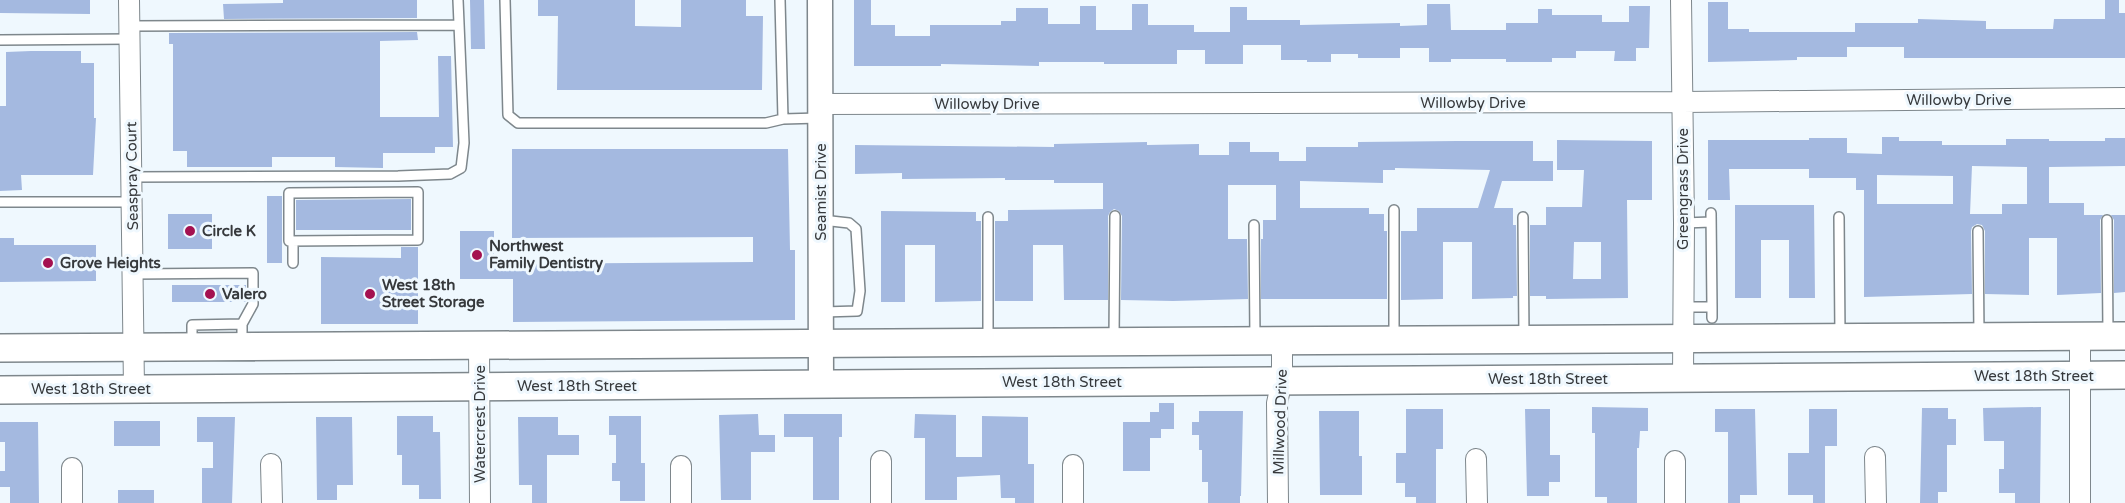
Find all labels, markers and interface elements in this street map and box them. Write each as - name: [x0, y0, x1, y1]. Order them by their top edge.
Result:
- street label: Willowby Drive: [1906, 91, 2012, 109]
- street label: Willowby Drive: [1420, 94, 1526, 112]
- street label: Willowby Drive: [934, 95, 1040, 113]
- street label: Seaspray Court: [122, 121, 142, 231]
- street label: Greengrass Drive: [1674, 128, 1692, 250]
- street label: Seamist Drive: [812, 143, 830, 241]
- place label: Circle K: [202, 222, 256, 240]
- marker: Circle K: [183, 224, 197, 238]
- place label: Northwest Family Dentistry: [489, 237, 603, 273]
- marker: Northwest Family Dentistry: [470, 248, 484, 262]
- place label: Grove Heights: [60, 254, 161, 273]
- marker: Grove Heights: [41, 256, 55, 270]
- place label: West 18th Street Storage: [382, 276, 485, 312]
- place label: Valero: [222, 285, 267, 303]
- marker: Valero: [203, 287, 217, 301]
- marker: West 18th Street Storage: [363, 287, 377, 301]
- street label: Watercrest Drive: [471, 365, 489, 483]
- street label: West 18th Street: [1974, 367, 2094, 385]
- street label: Millwood Drive: [1269, 369, 1291, 475]
- street label: West 18th Street: [1488, 370, 1608, 388]
- street label: West 18th Street: [1002, 373, 1122, 391]
- street label: West 18th Street: [517, 377, 637, 395]
- street label: West 18th Street: [31, 380, 151, 398]

